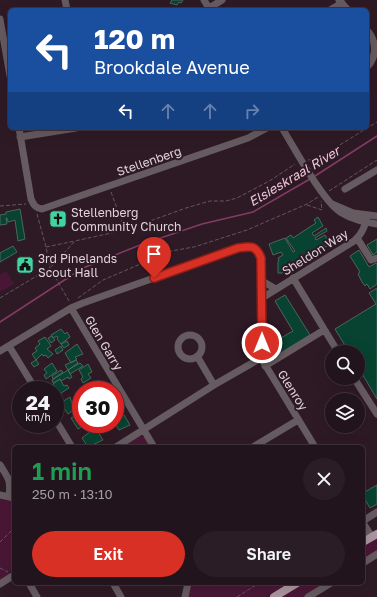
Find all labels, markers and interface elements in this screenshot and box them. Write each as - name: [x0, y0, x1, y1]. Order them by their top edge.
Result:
- text: 120 m: [94, 22, 175, 55]
- icon: left: [28, 24, 80, 76]
- text: Brookdale Avenue: [94, 56, 250, 78]
- icon: left: [115, 100, 137, 122]
- icon: ahead: [157, 100, 179, 122]
- icon: ahead: [199, 100, 221, 122]
- icon: right: [241, 100, 263, 122]
- water label: Elsieskraal River: [246, 142, 344, 209]
- street label: Stellenberg: [115, 143, 183, 179]
- place label: Stellenberg Community Church: [71, 205, 182, 234]
- church icon: Stellenberg Community Church: [48, 209, 68, 229]
- street label: Sheldon Way: [279, 226, 351, 278]
- pin: [137, 237, 171, 278]
- icon: arrive: [143, 243, 165, 265]
- place label: 3rd Pinelands Scout Hall: [38, 251, 117, 280]
- public building icon: 3rd Pinelands Scout Hall: [15, 255, 35, 275]
- street label: Glen Garry: [82, 313, 126, 373]
- position arrow: [241, 322, 283, 364]
- map controls: [325, 345, 365, 433]
- button: search: [325, 345, 365, 385]
- street label: Glenroy: [275, 367, 311, 413]
- speed limit sign: 30: [72, 381, 124, 433]
- text: 24: [26, 390, 50, 414]
- button: layers: [325, 393, 365, 433]
- text: km/h: [25, 411, 51, 423]
- text: 1 min: [32, 456, 92, 485]
- button: close: [303, 458, 345, 500]
- text: 250 m · 13:10: [32, 486, 112, 502]
- button: Exit: [32, 531, 185, 577]
- button: Share: [193, 531, 345, 577]

